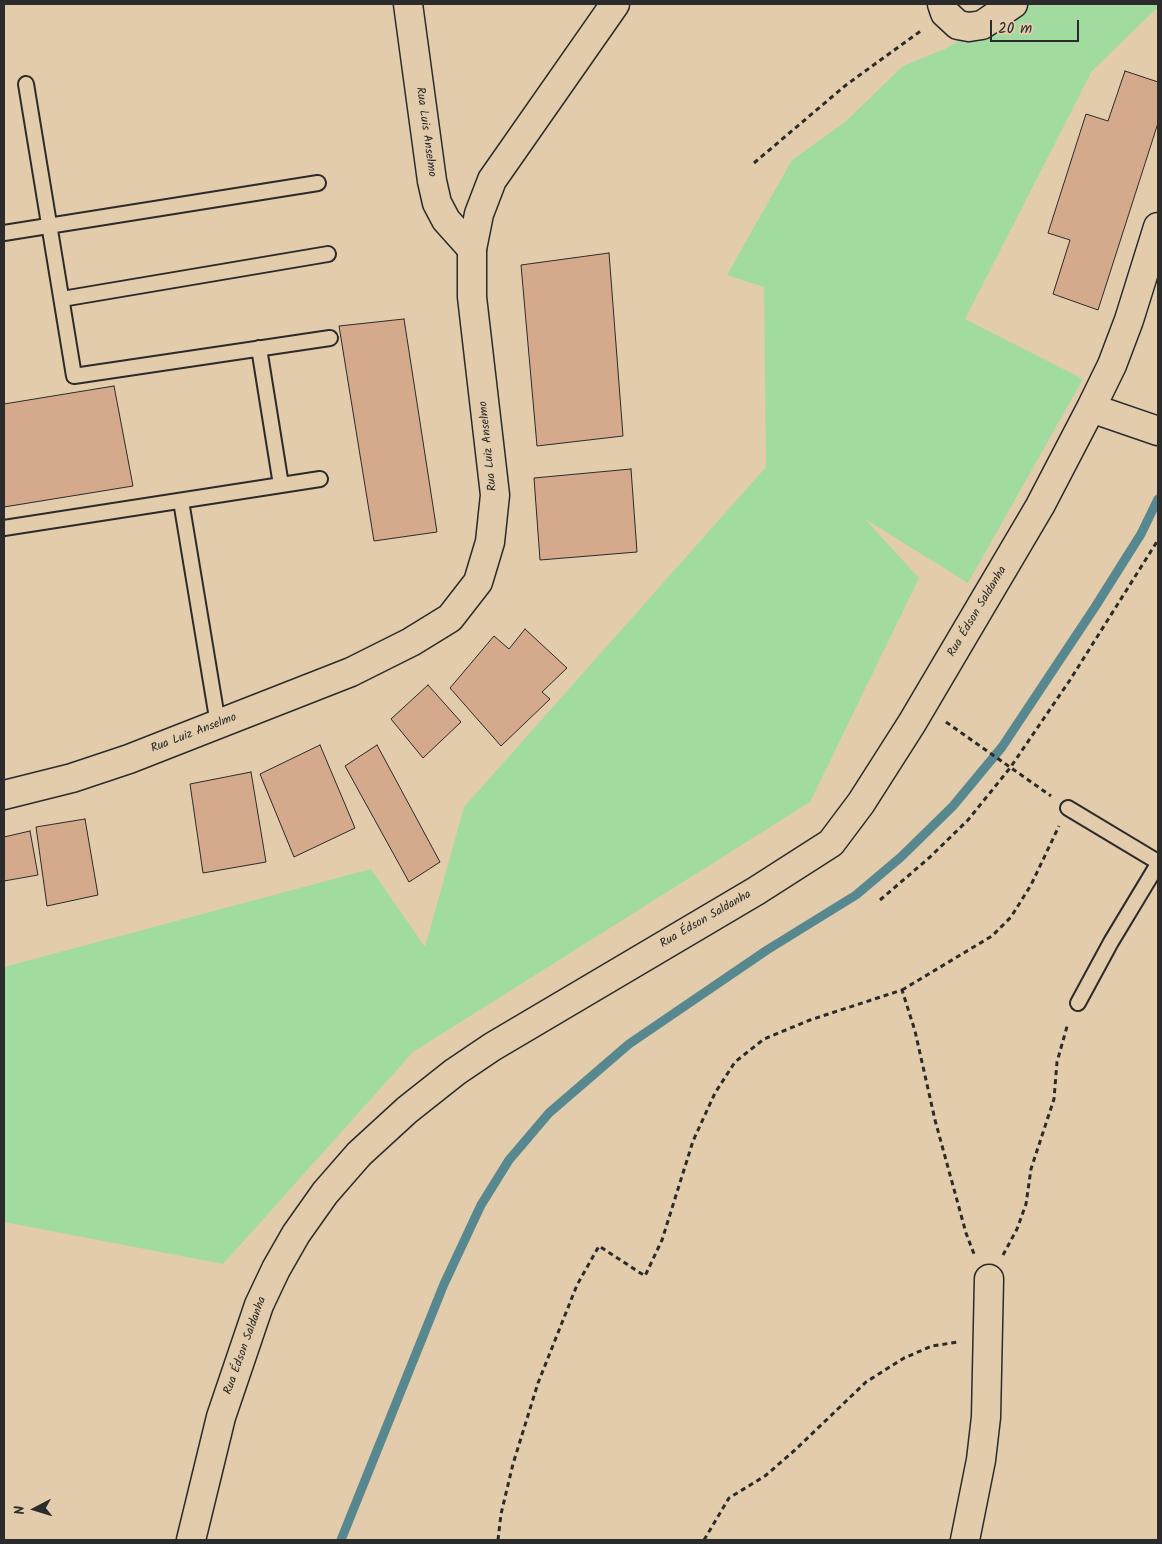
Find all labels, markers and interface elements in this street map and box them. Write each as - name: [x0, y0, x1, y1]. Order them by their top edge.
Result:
- scale bar: [992, 10, 1081, 42]
- text: 20 m: [998, 17, 1032, 41]
- street label: Rua Luis Anselmo: [412, 86, 438, 178]
- street label: Rua Luiz Anselmo: [477, 400, 501, 492]
- street label: Rua Édson Saldanha: [945, 564, 1011, 660]
- street label: Rua Luiz Anselmo: [149, 711, 239, 757]
- street label: Rua Édson Saldanha: [658, 888, 754, 952]
- street label: Rua Édson Saldanha: [222, 1295, 270, 1397]
- north arrow: [10, 1484, 60, 1534]
- text: N: [9, 1505, 31, 1516]

